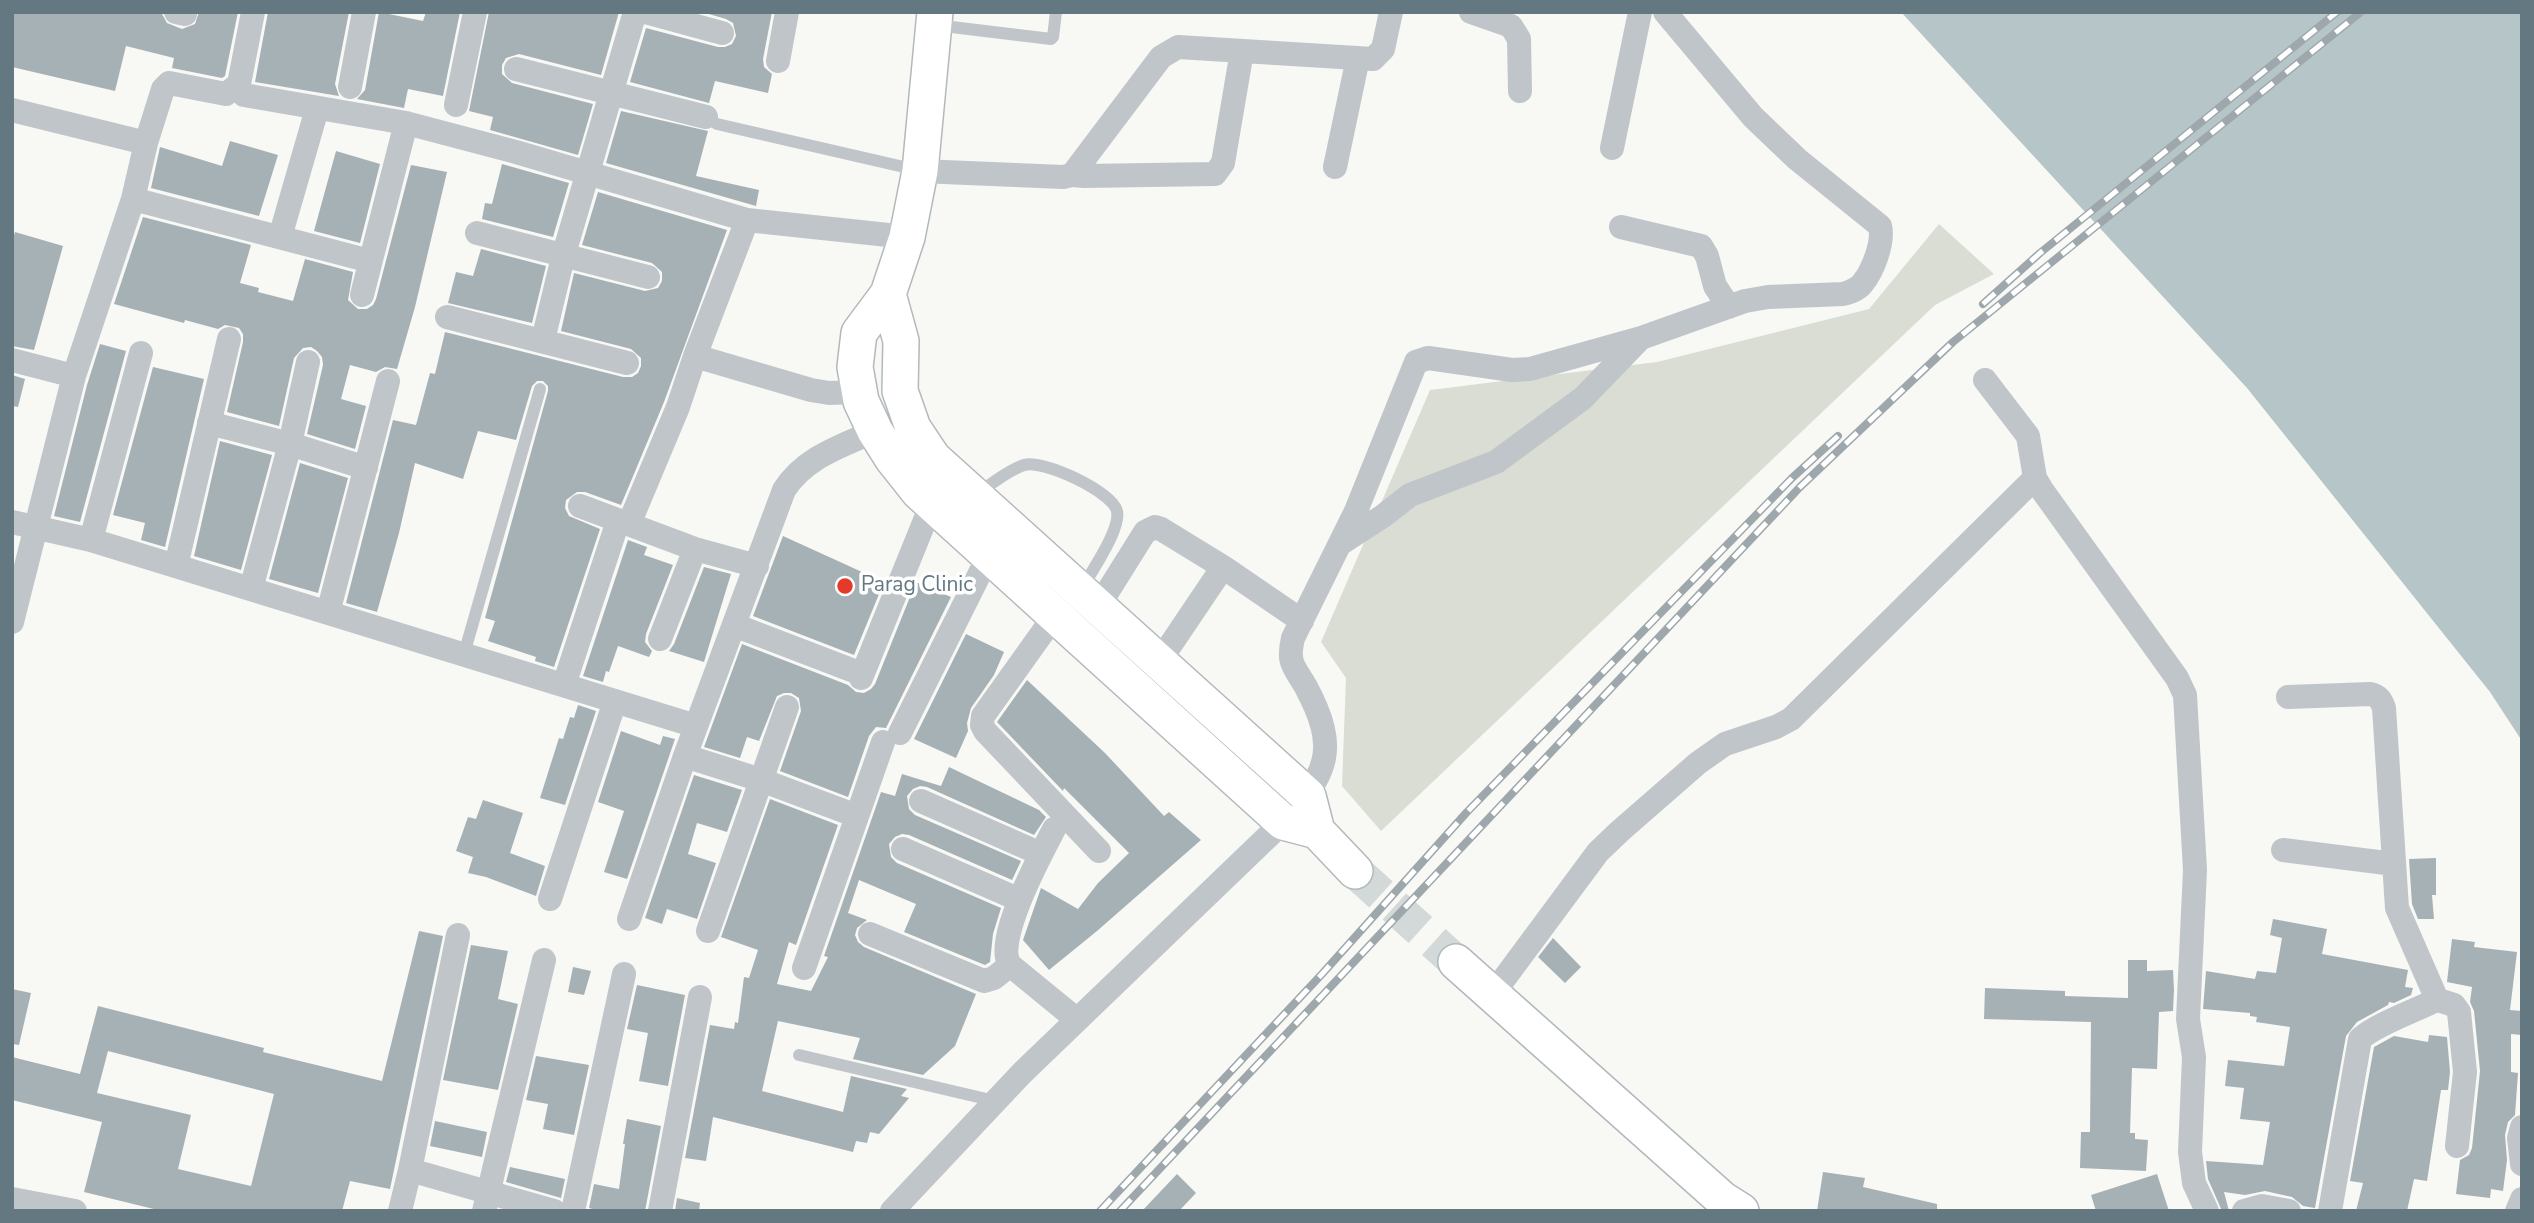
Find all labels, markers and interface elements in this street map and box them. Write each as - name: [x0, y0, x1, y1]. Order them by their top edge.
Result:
- place label: Parag Clinic: [861, 573, 973, 599]
- marker: Parag Clinic: [835, 576, 855, 596]

